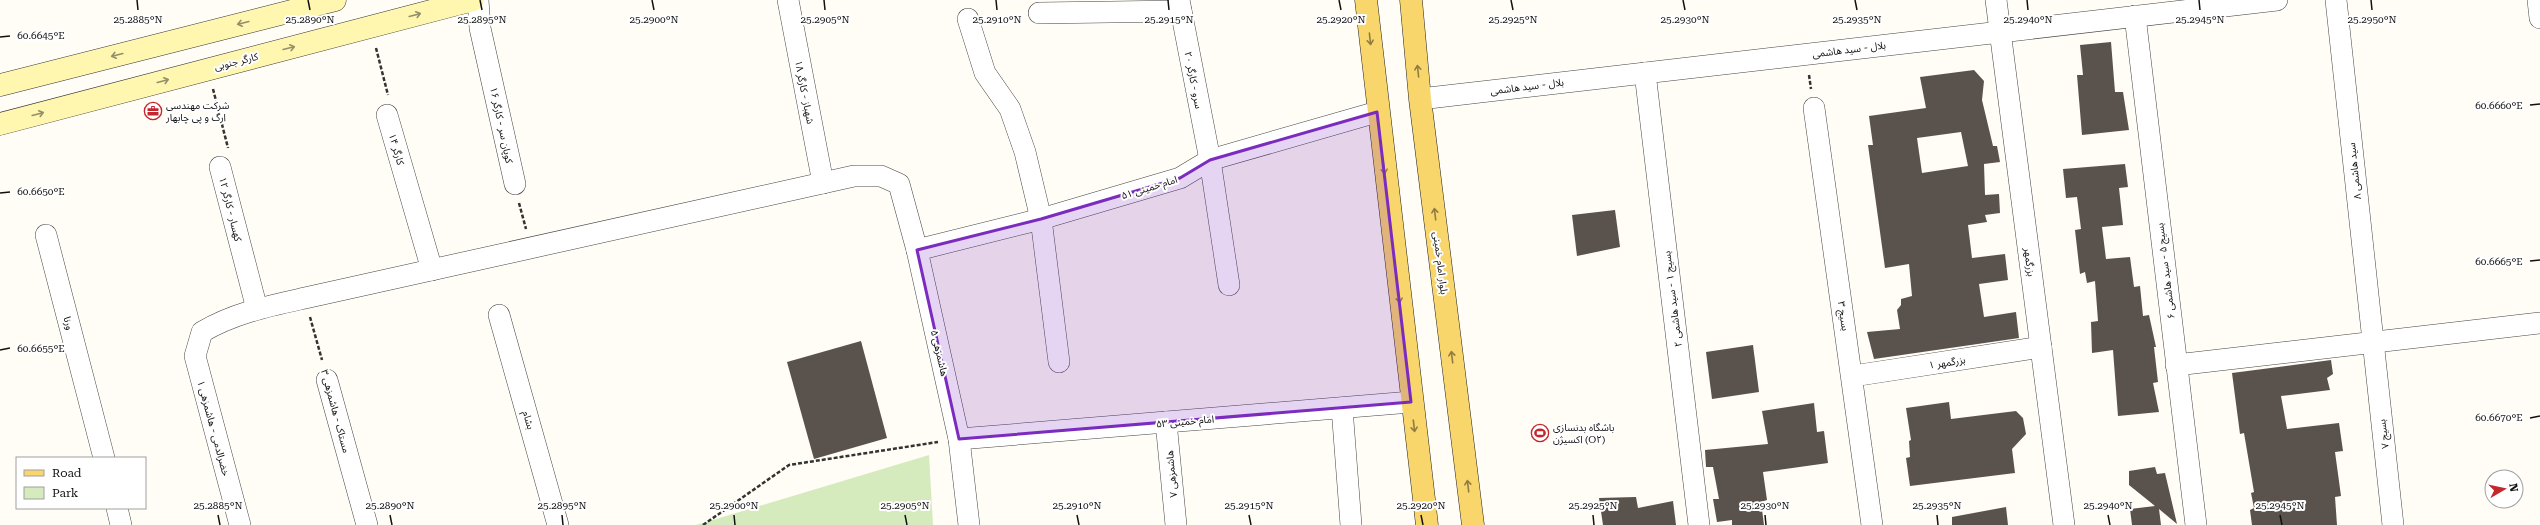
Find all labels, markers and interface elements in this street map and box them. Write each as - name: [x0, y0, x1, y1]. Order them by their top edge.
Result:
- one-way arrow: [408, 11, 421, 18]
- text: 25.2885°N: [113, 14, 163, 25]
- text: 25.2890°N: [285, 14, 335, 25]
- text: 25.2895°N: [457, 14, 507, 25]
- text: 25.2900°N: [629, 14, 679, 25]
- text: 25.2905°N: [800, 14, 850, 25]
- text: 25.2910°N: [972, 14, 1022, 25]
- text: 25.2915°N: [1144, 14, 1194, 25]
- text: 25.2920°N: [1316, 14, 1366, 25]
- text: 25.2925°N: [1488, 14, 1538, 25]
- text: 25.2930°N: [1660, 14, 1710, 25]
- text: 25.2935°N: [1832, 14, 1882, 25]
- text: 25.2940°N: [2003, 14, 2053, 25]
- text: 25.2945°N: [2175, 14, 2225, 25]
- text: 25.2950°N: [2347, 14, 2397, 25]
- one-way arrow: [237, 20, 250, 28]
- text: 60.6645°E: [17, 30, 65, 41]
- one-way arrow: [1366, 32, 1374, 45]
- street label: بلال - سید هاشمی: [1812, 39, 1887, 60]
- one-way arrow: [282, 44, 295, 51]
- street label: کارگر جنوبی: [213, 50, 260, 73]
- street label: سرو - کارگر ۲۰: [1182, 51, 1204, 110]
- one-way arrow: [111, 52, 124, 59]
- street label: شهباز - کارگر ۱۸: [792, 59, 816, 125]
- one-way arrow: [1414, 65, 1421, 78]
- one-way arrow: [157, 76, 170, 84]
- street label: بلال - سید هاشمی: [1490, 76, 1565, 97]
- street label: کوپان سر - کارگر ۱۶: [487, 86, 515, 165]
- place label: شرکت مهندسی ارگ و پی چابهار: [165, 100, 229, 124]
- text: 60.6660°E: [2475, 100, 2523, 111]
- office icon: شرکت مهندسی ارگ و پی چابهار: [143, 101, 163, 121]
- one-way arrow: [31, 110, 44, 117]
- street label: کارگر ۱۴: [386, 132, 407, 167]
- street label: سید هاشمی ۸: [2346, 142, 2363, 200]
- one-way arrow: [1380, 161, 1388, 174]
- street label: امام خمینی ۵۱: [1120, 174, 1179, 204]
- street label: کهسار - کارگر ۱۲: [216, 176, 244, 244]
- text: 60.6650°E: [17, 186, 65, 197]
- one-way arrow: [1431, 208, 1439, 221]
- street label: بسیج ۵ - سید هاشمی ۶: [2154, 222, 2179, 319]
- street label: بلوار امام خمینی: [1428, 231, 1450, 296]
- street label: بزرگمهر: [2021, 246, 2037, 277]
- street label: بسیج ۱ - سید هاشمی ۲: [1661, 250, 1686, 347]
- text: 60.6665°E: [2475, 256, 2523, 267]
- one-way arrow: [1395, 290, 1403, 303]
- street label: بسیج ۳: [1834, 301, 1851, 332]
- street label: ورنا: [60, 315, 76, 331]
- street label: هاشمزهی ۵: [928, 329, 950, 378]
- text: 60.6655°E: [17, 343, 65, 354]
- one-way arrow: [1448, 351, 1456, 364]
- street label: بزرگمهر ۱: [1928, 354, 1967, 372]
- street label: مستاک - هاشمزهی ۳: [318, 368, 352, 454]
- street label: خضرالدمی - هاشمزهی ۱: [194, 379, 232, 478]
- street label: بشام: [518, 410, 537, 432]
- text: 60.6670°E: [2475, 412, 2523, 423]
- street label: امام خمینی ۵۳: [1156, 413, 1215, 432]
- street label: بسیج ۷: [2376, 418, 2393, 449]
- one-way arrow: [1410, 419, 1418, 432]
- place label: باشگاه بدنسازی اکسیژن (O۲): [1553, 422, 1615, 446]
- sports icon: باشگاه بدنسازی اکسیژن (O۲): [1530, 423, 1550, 443]
- street label: هاشمزهی ۷: [1164, 450, 1180, 498]
- legend: [16, 457, 146, 509]
- text: Road: [52, 466, 82, 480]
- north arrow: [2484, 469, 2524, 509]
- one-way arrow: [1464, 480, 1472, 493]
- text: N: [2506, 482, 2521, 493]
- text: Park: [52, 486, 79, 500]
- text: 25.2885°N: [193, 500, 243, 511]
- text: 25.2890°N: [365, 500, 415, 511]
- text: 25.2895°N: [537, 500, 587, 511]
- text: 25.2900°N: [709, 500, 759, 511]
- text: 25.2905°N: [880, 500, 930, 511]
- text: 25.2910°N: [1052, 500, 1102, 511]
- text: 25.2915°N: [1224, 500, 1274, 511]
- text: 25.2920°N: [1396, 500, 1446, 511]
- text: 25.2925°N: [1568, 500, 1618, 511]
- text: 25.2930°N: [1740, 500, 1790, 511]
- text: 25.2935°N: [1912, 500, 1962, 511]
- text: 25.2940°N: [2083, 500, 2133, 511]
- text: 25.2945°N: [2255, 500, 2305, 511]

